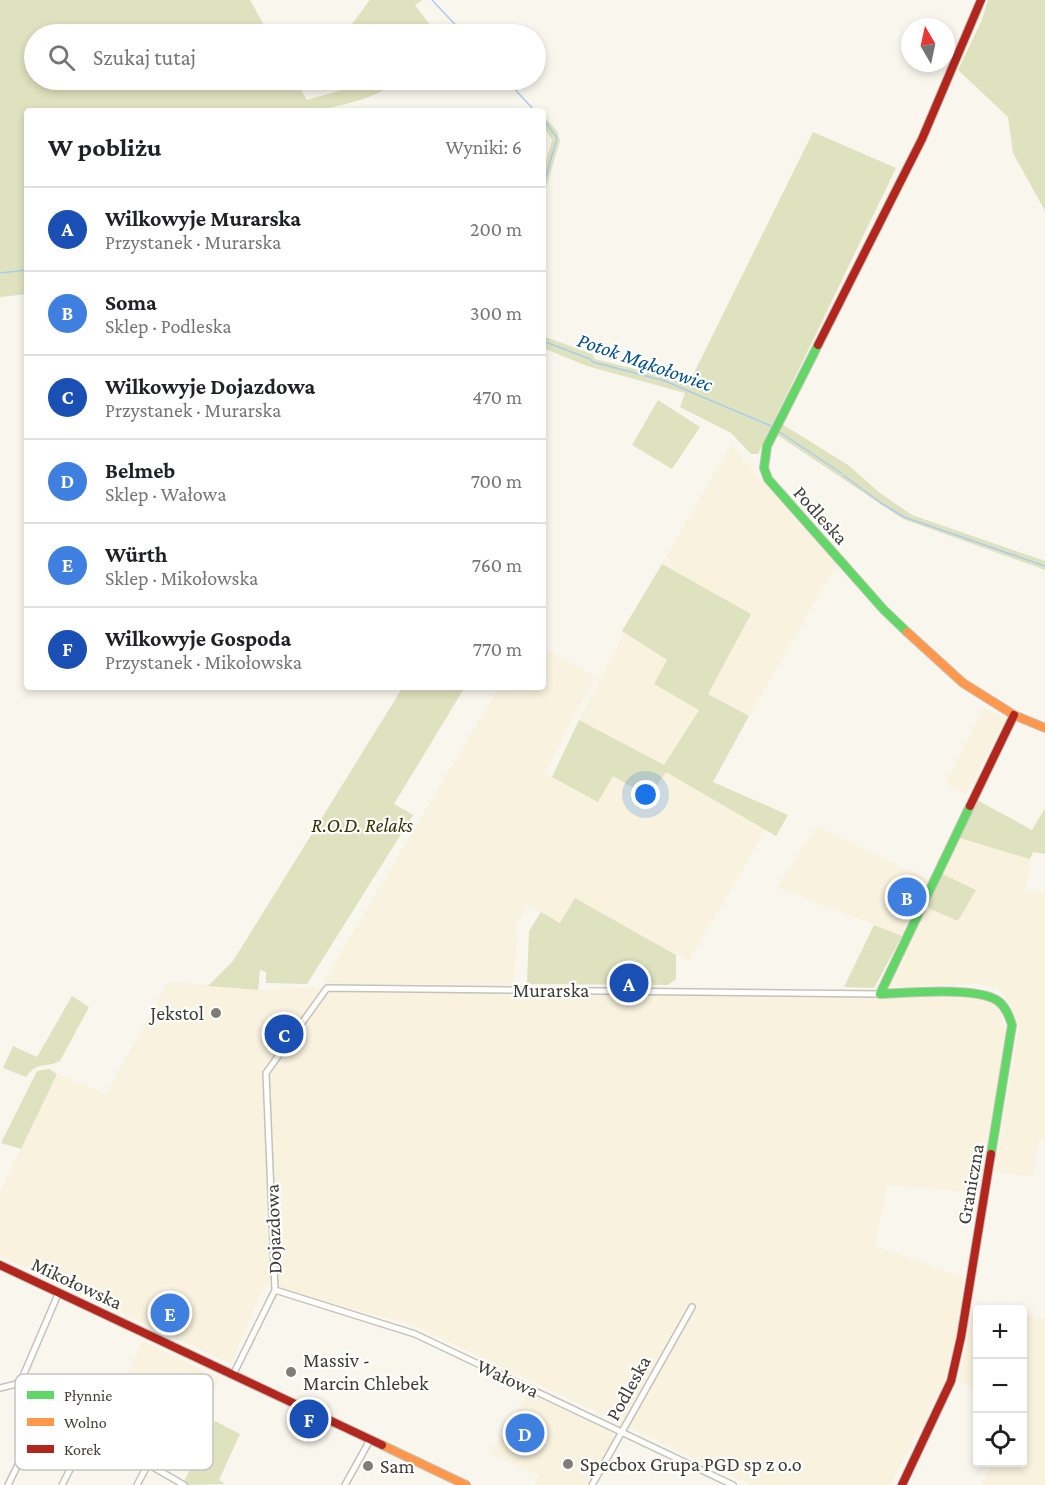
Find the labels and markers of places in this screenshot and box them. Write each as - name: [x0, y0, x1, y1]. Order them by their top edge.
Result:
- pin: B: [888, 874, 926, 920]
- pin: A: [610, 960, 648, 1006]
- place label: Jekstol: [148, 1002, 204, 1025]
- marker: Jekstol: [209, 1006, 223, 1020]
- pin: C: [264, 1012, 304, 1056]
- pin: E: [150, 1290, 190, 1336]
- place label: Massiv - Marcin Chlebek: [303, 1349, 429, 1394]
- marker: Massiv - Marcin Chlebek: [284, 1365, 298, 1379]
- pin: F: [290, 1396, 328, 1442]
- pin: D: [506, 1410, 544, 1456]
- place label: Specbox Grupa PGD sp z o.o: [580, 1453, 802, 1476]
- place label: Sam: [380, 1455, 415, 1477]
- marker: Specbox Grupa PGD sp z o.o: [561, 1457, 575, 1471]
- marker: Sam: [361, 1459, 375, 1473]

